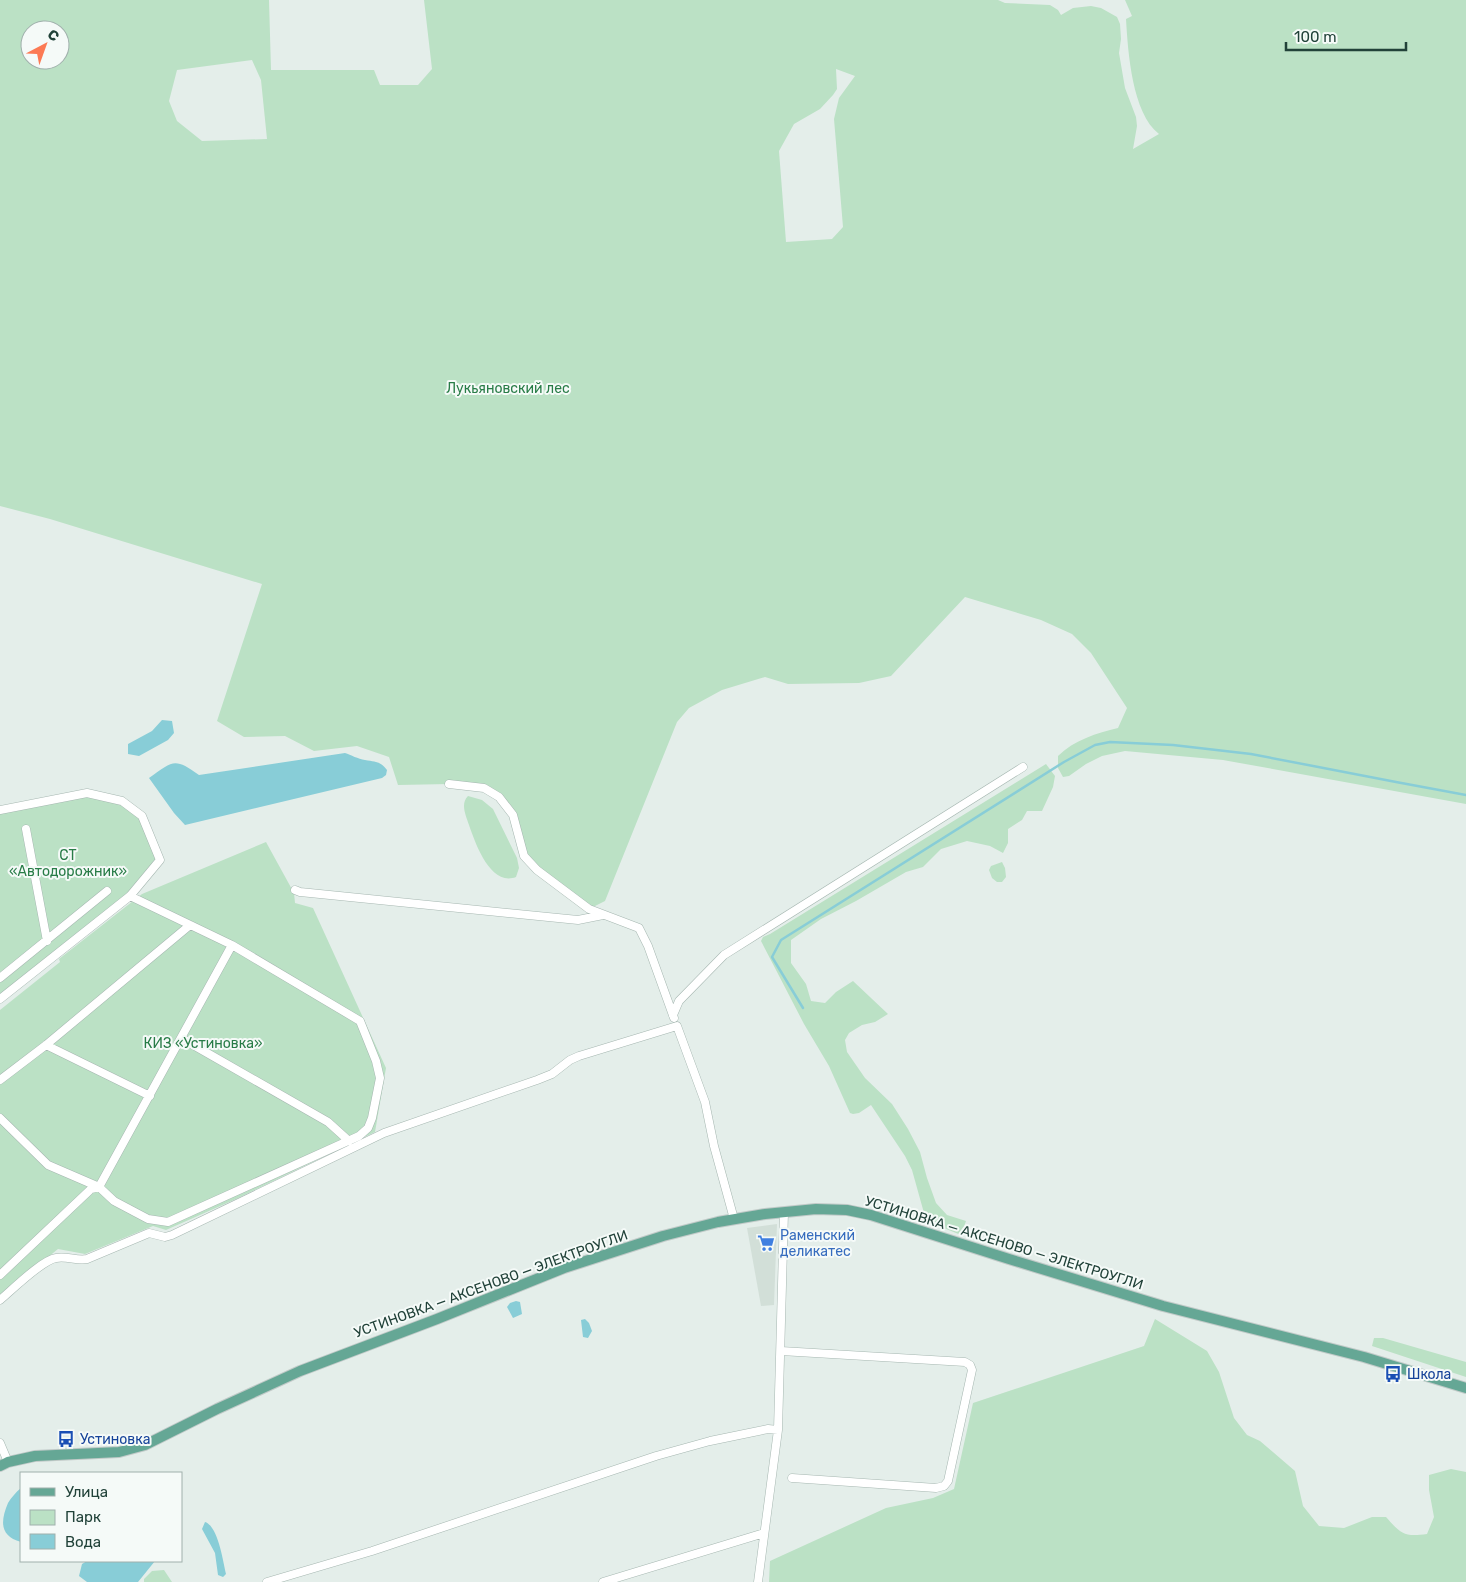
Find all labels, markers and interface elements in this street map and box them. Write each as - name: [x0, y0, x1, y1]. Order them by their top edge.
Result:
- north arrow: [20, 20, 70, 70]
- scale bar: [1286, 20, 1406, 52]
- text: С: [44, 26, 63, 45]
- text: 100 m: [1294, 28, 1336, 46]
- park label: Лукьяновский лес: [446, 380, 570, 397]
- park label: СТ «Автодорожник»: [9, 847, 127, 880]
- park label: КИЗ «Устиновка»: [144, 1035, 262, 1052]
- street label: УСТИНОВКА — АКСЕНОВО — ЭЛЕКТРОУГЛИ: [863, 1192, 1145, 1294]
- street label: УСТИНОВКА — АКСЕНОВО — ЭЛЕКТРОУГЛИ: [352, 1226, 630, 1342]
- place label: Раменский деликатес: [780, 1227, 855, 1260]
- supermarket icon: Раменский деликатес: [756, 1233, 776, 1253]
- bus stop icon: Школа: [1383, 1364, 1403, 1384]
- place label: Школа: [1407, 1366, 1451, 1383]
- bus stop icon: Устиновка: [56, 1429, 76, 1449]
- place label: Устиновка: [80, 1431, 150, 1448]
- legend: [20, 1472, 182, 1562]
- text: Улица: [65, 1483, 108, 1501]
- text: Парк: [65, 1508, 101, 1526]
- text: Вода: [65, 1533, 101, 1551]

